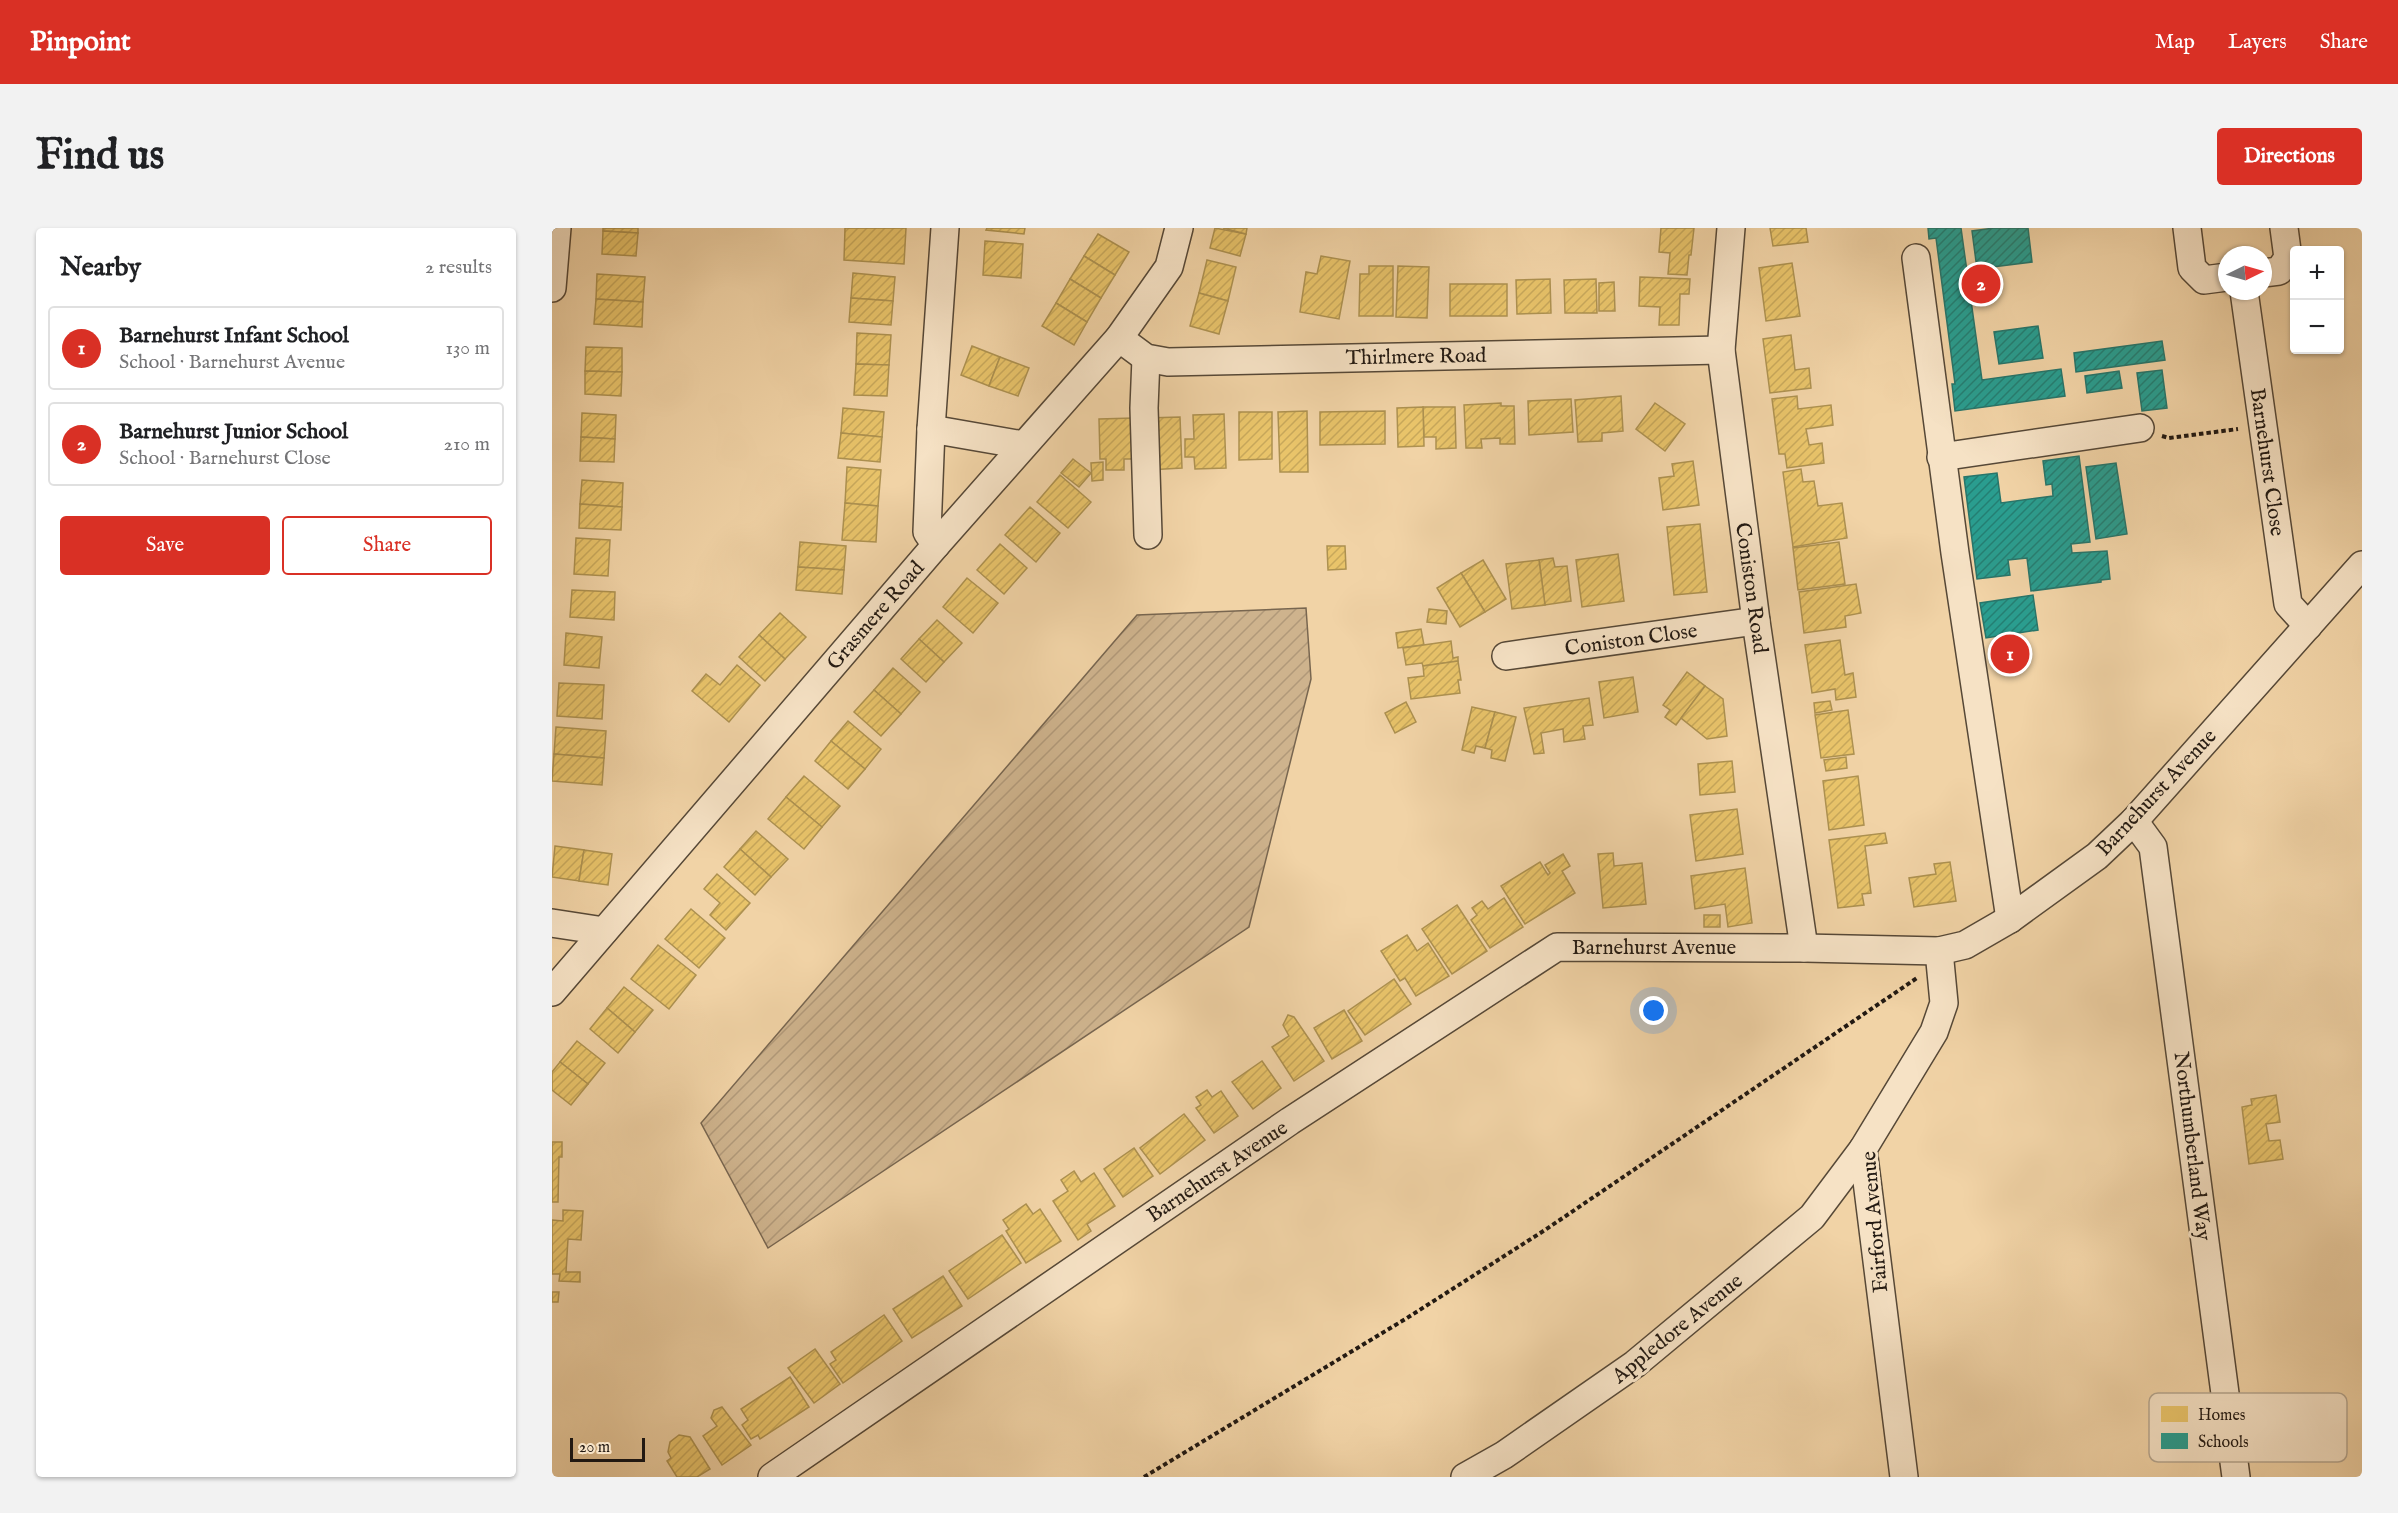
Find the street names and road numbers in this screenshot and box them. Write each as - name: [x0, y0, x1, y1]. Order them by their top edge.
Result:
- street label: Thirlmere Road: [1345, 343, 1487, 372]
- street label: Barnehurst Close: [2243, 386, 2290, 538]
- street label: Coniston Road: [1728, 521, 1773, 656]
- street label: Grasmere Road: [821, 555, 931, 676]
- street label: Coniston Close: [1563, 618, 1700, 663]
- street label: Barnehurst Avenue: [2091, 723, 2223, 862]
- street label: Barnehurst Avenue: [1572, 935, 1737, 962]
- street label: Northumberland Way: [2167, 1050, 2217, 1243]
- street label: Barnehurst Avenue: [1142, 1115, 1294, 1229]
- street label: Fairford Avenue: [1856, 1150, 1895, 1294]
- street label: Appledore Avenue: [1606, 1268, 1749, 1391]

